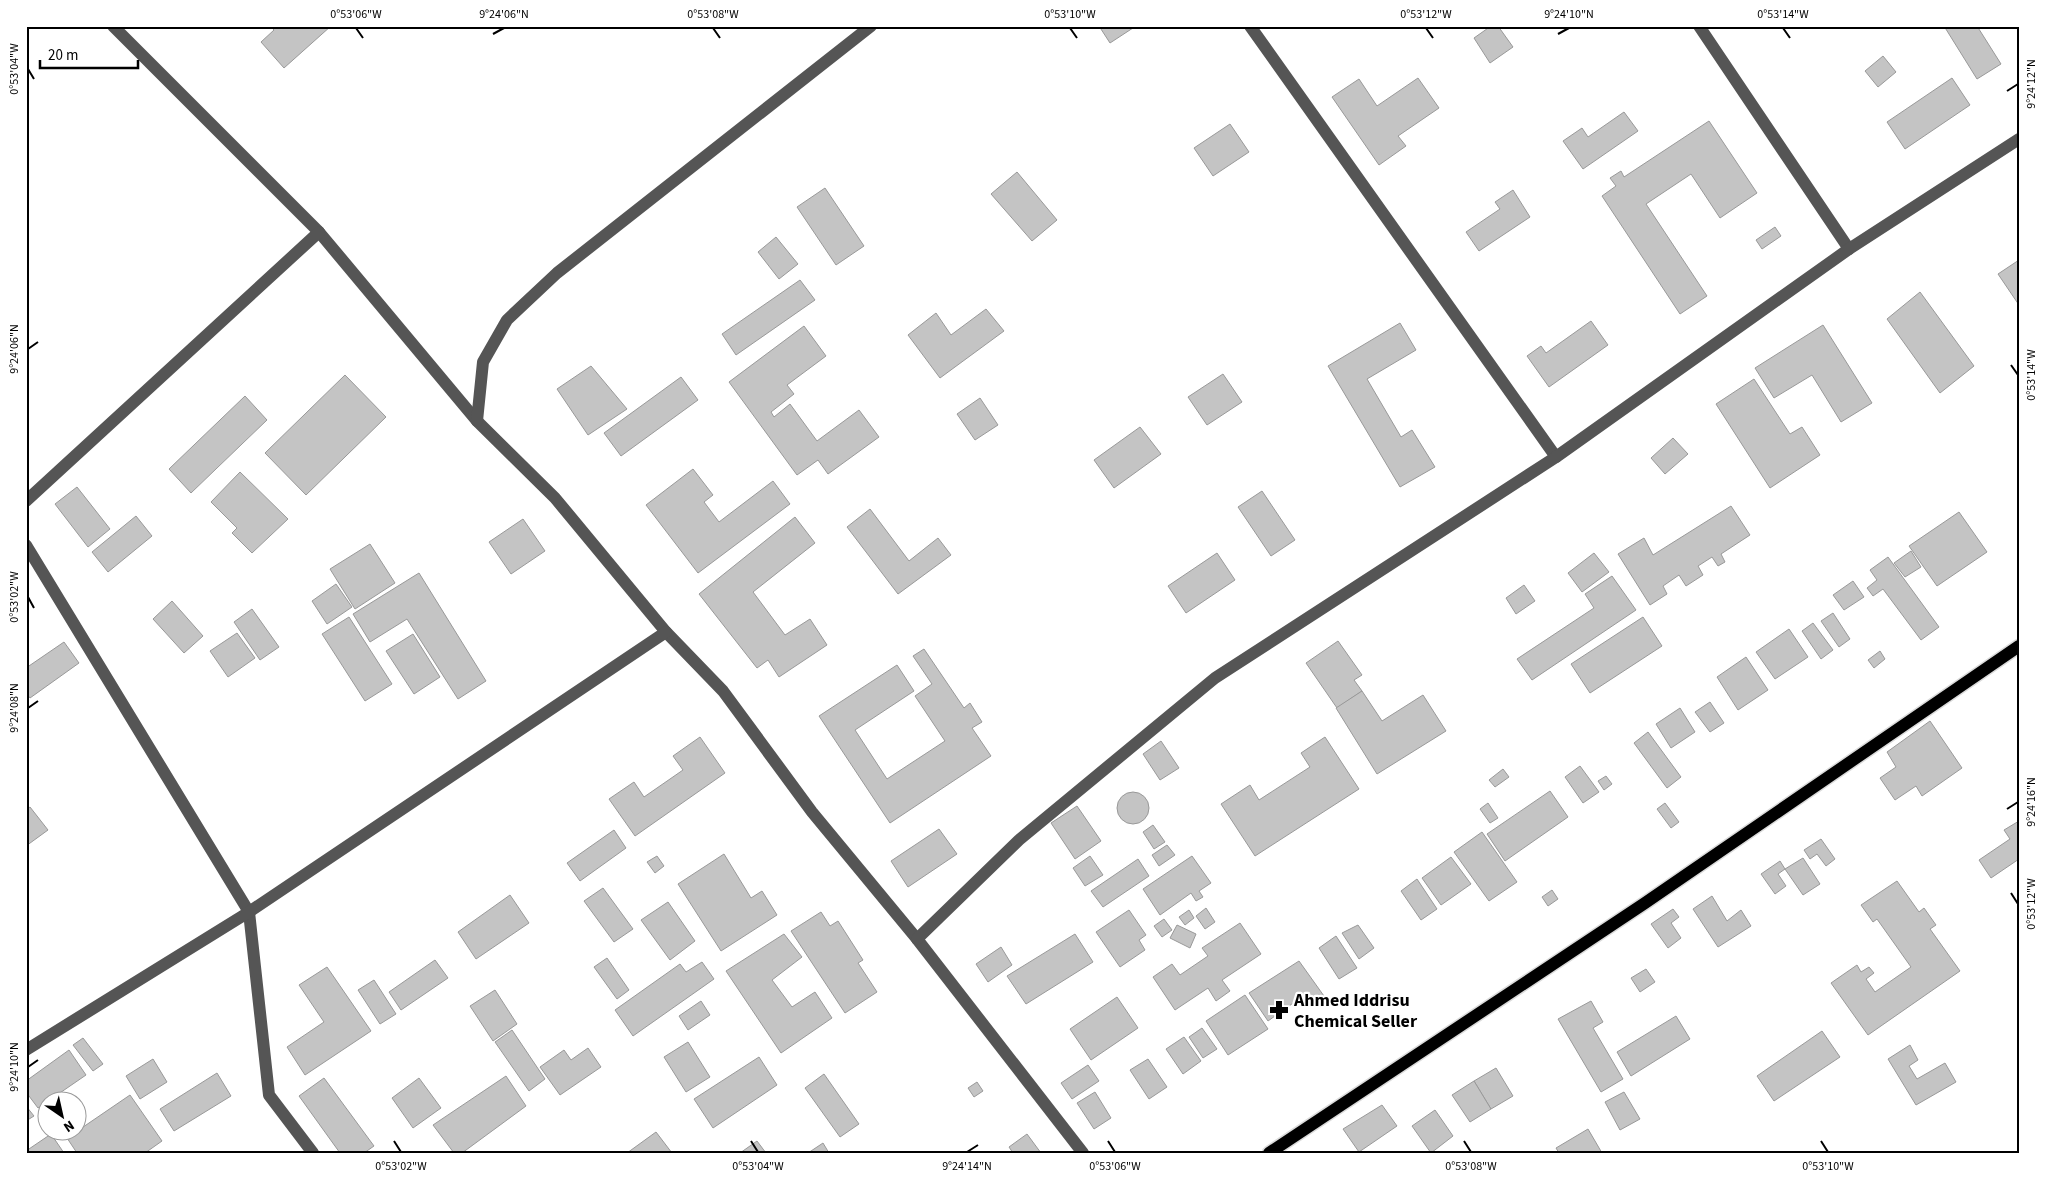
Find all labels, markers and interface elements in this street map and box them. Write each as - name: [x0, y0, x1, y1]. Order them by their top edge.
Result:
- text: 0°53'06"W: [330, 6, 382, 23]
- text: 9°24'06"N: [479, 6, 529, 23]
- text: 0°53'08"W: [687, 6, 739, 23]
- text: 0°53'10"W: [1044, 6, 1096, 23]
- text: 0°53'12"W: [1400, 6, 1452, 23]
- text: 9°24'10"N: [1544, 6, 1594, 23]
- text: 0°53'14"W: [1757, 6, 1809, 23]
- scale bar: [40, 38, 138, 70]
- text: 0°53'04"W: [6, 43, 23, 95]
- text: 20 m: [48, 45, 78, 66]
- text: 9°24'12"N: [2023, 59, 2040, 109]
- text: 9°24'06"N: [6, 324, 23, 374]
- text: 0°53'14"W: [2023, 349, 2040, 401]
- text: 0°53'02"W: [6, 571, 23, 623]
- text: 9°24'08"N: [6, 683, 23, 733]
- text: 9°24'16"N: [2023, 777, 2040, 827]
- text: 0°53'12"W: [2023, 878, 2040, 930]
- place label: Ahmed Iddrisu Chemical Seller: [1293, 988, 1418, 1034]
- pharmacy icon: Ahmed Iddrisu Chemical Seller: [1268, 999, 1290, 1021]
- text: 9°24'10"N: [6, 1042, 23, 1092]
- north arrow: [38, 1092, 88, 1142]
- text: N: [59, 1115, 78, 1137]
- text: 0°53'02"W: [375, 1158, 427, 1175]
- text: 0°53'04"W: [732, 1158, 784, 1175]
- text: 9°24'14"N: [942, 1158, 992, 1175]
- text: 0°53'06"W: [1089, 1158, 1141, 1175]
- text: 0°53'08"W: [1445, 1158, 1497, 1175]
- text: 0°53'10"W: [1802, 1158, 1854, 1175]

